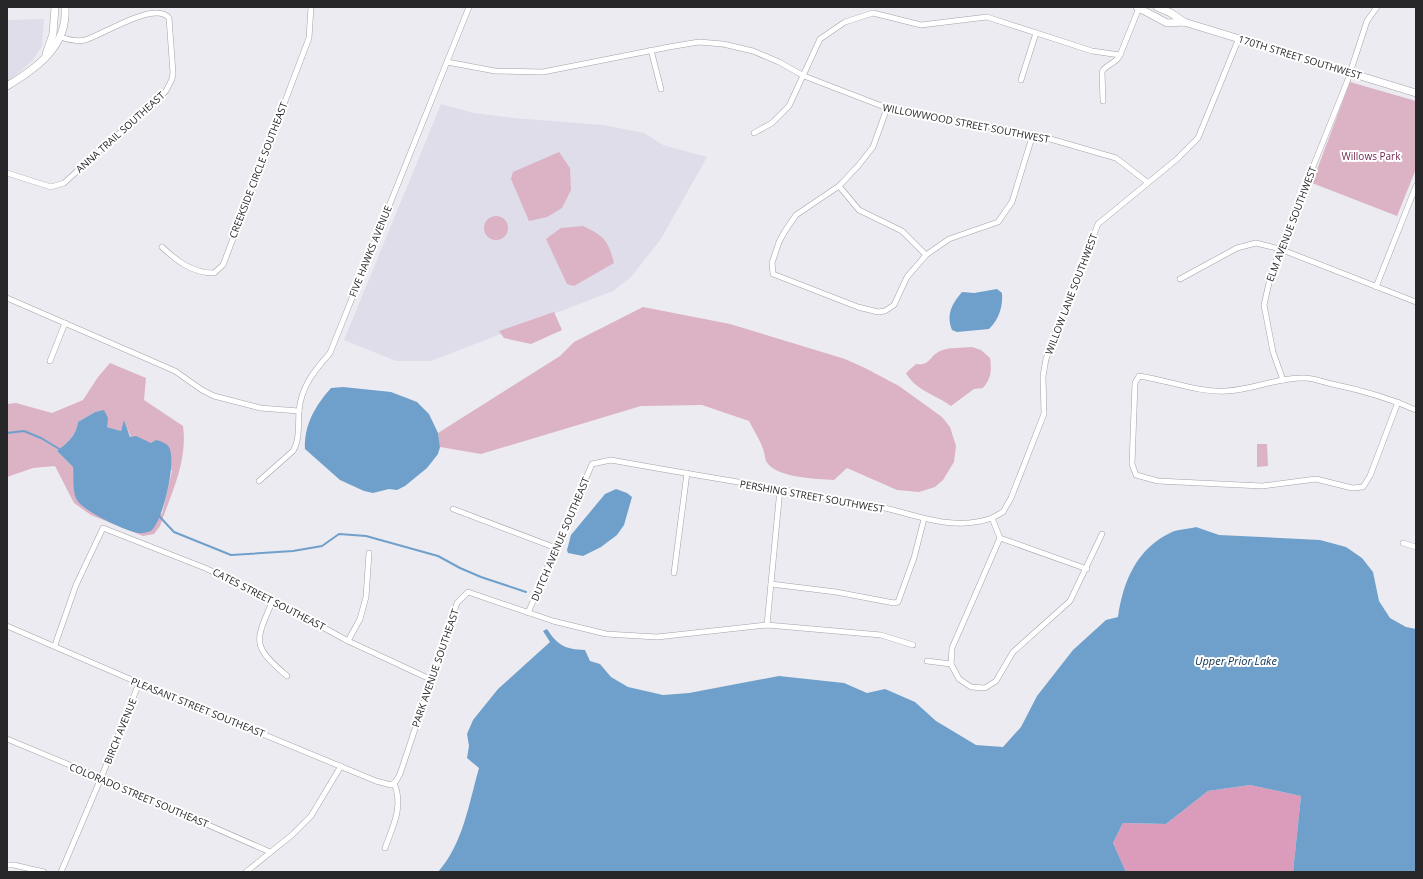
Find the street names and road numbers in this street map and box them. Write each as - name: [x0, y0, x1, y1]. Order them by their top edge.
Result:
- street label: 170TH STREET SOUTHWEST: [1237, 32, 1364, 83]
- street label: ANNA TRAIL SOUTHEAST: [72, 88, 168, 176]
- street label: CREEKSIDE CIRCLE SOUTHEAST: [226, 100, 291, 240]
- street label: WILLOWWOOD STREET SOUTHWEST: [881, 100, 1051, 146]
- street label: ELM AVENUE SOUTHWEST: [1263, 164, 1320, 284]
- street label: FIVE HAWKS AVENUE: [345, 203, 395, 299]
- street label: WILLOW LANE SOUTHWEST: [1041, 231, 1101, 356]
- street label: DUTCH AVENUE SOUTHEAST: [527, 474, 593, 603]
- street label: PERSHING STREET SOUTHWEST: [739, 476, 886, 516]
- street label: CATES STREET SOUTHEAST: [210, 565, 328, 634]
- street label: PARK AVENUE SOUTHEAST: [408, 606, 462, 729]
- street label: PLEASANT STREET SOUTHEAST: [129, 674, 267, 741]
- street label: BIRCH AVENUE: [100, 696, 140, 766]
- street label: COLORADO STREET SOUTHEAST: [67, 759, 211, 831]

